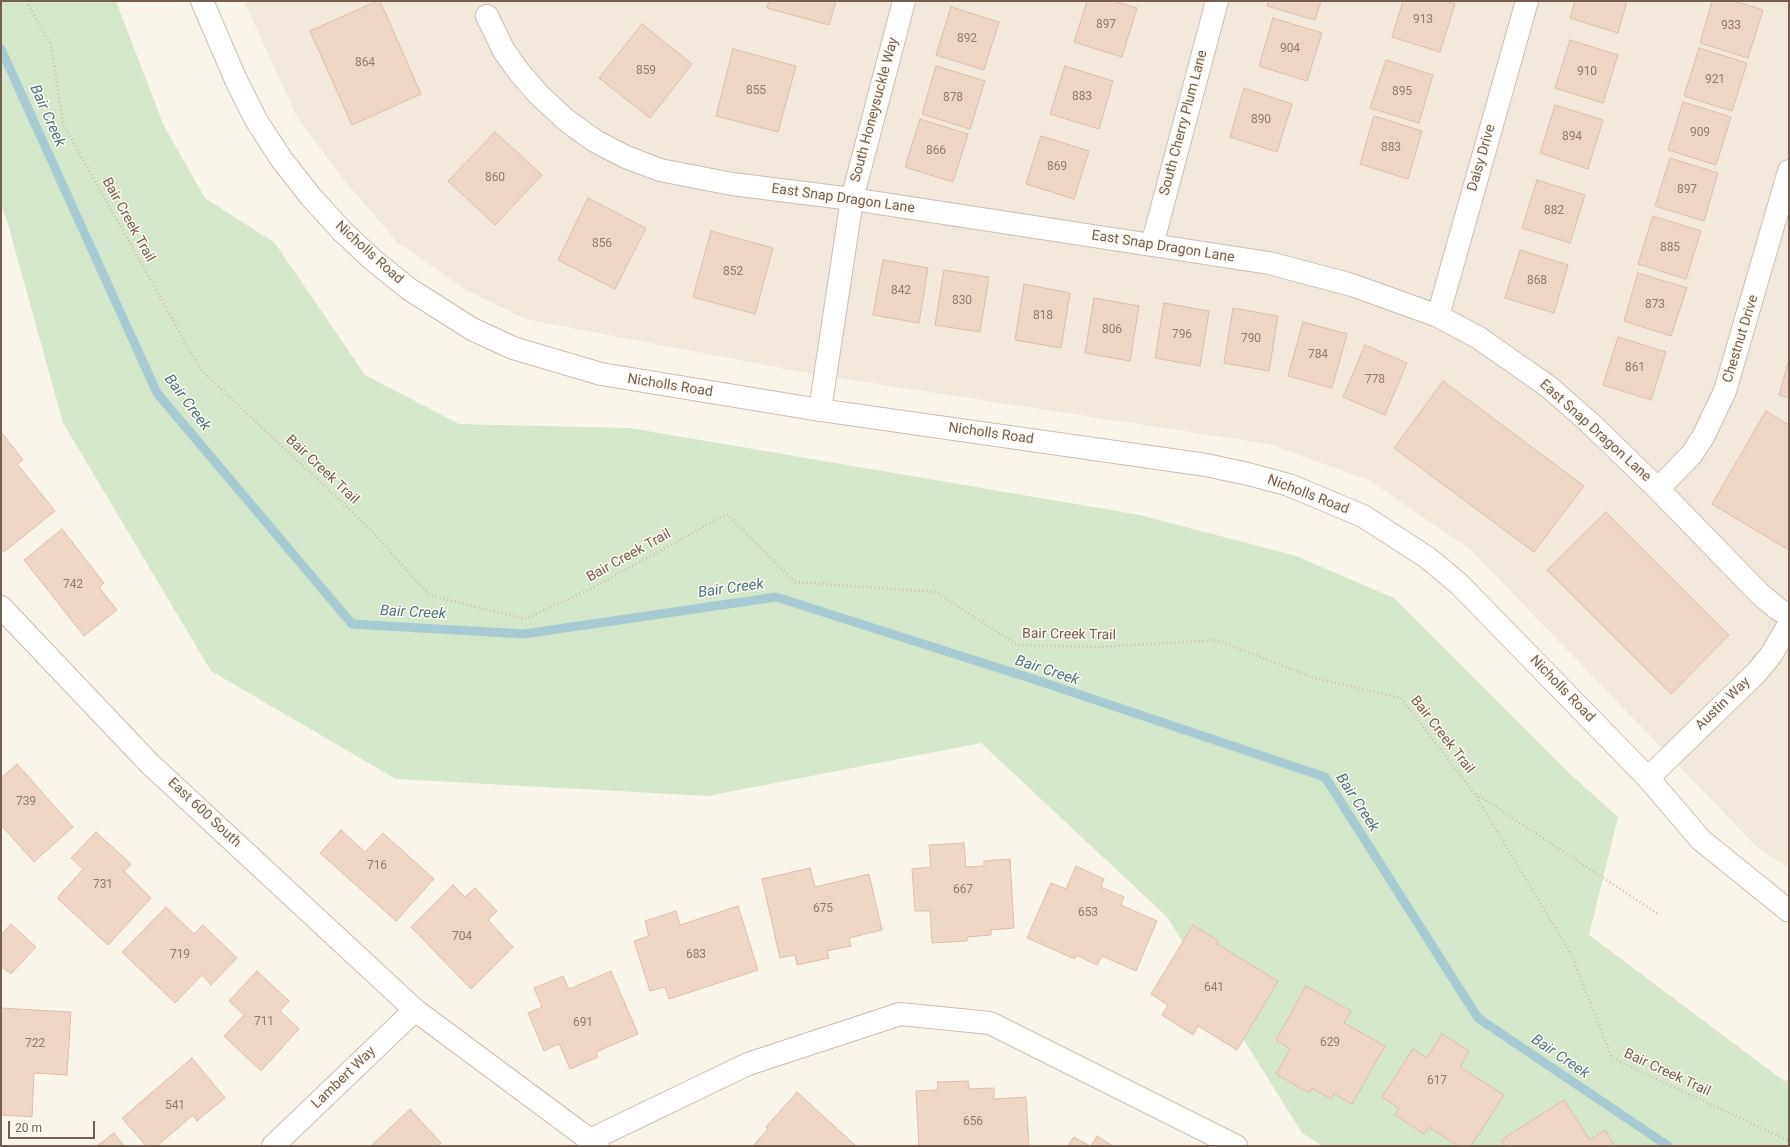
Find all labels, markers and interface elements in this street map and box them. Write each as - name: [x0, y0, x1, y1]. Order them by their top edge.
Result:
- house number: 913: [1413, 13, 1433, 27]
- house number: 897: [1096, 18, 1116, 32]
- house number: 933: [1721, 19, 1741, 33]
- house number: 892: [957, 32, 977, 46]
- street label: South Honeysuckle Way: [848, 36, 902, 184]
- house number: 904: [1280, 42, 1300, 56]
- street label: South Cherry Plum Lane: [1157, 49, 1211, 197]
- house number: 864: [355, 56, 375, 70]
- house number: 859: [636, 64, 656, 78]
- house number: 910: [1577, 65, 1597, 79]
- house number: 921: [1705, 73, 1725, 87]
- water label: Bair Creek: [25, 82, 69, 150]
- house number: 855: [746, 84, 766, 98]
- house number: 895: [1392, 85, 1412, 99]
- house number: 883: [1072, 90, 1092, 104]
- house number: 878: [943, 91, 963, 105]
- house number: 890: [1251, 113, 1271, 127]
- street label: Daisy Drive: [1464, 123, 1500, 193]
- house number: 909: [1690, 126, 1710, 140]
- house number: 894: [1562, 130, 1582, 144]
- house number: 883: [1381, 141, 1401, 155]
- house number: 866: [926, 144, 946, 158]
- house number: 869: [1047, 160, 1067, 174]
- house number: 860: [485, 171, 505, 185]
- street label: Bair Creek Trail: [98, 175, 158, 265]
- street label: East Snap Dragon Lane: [770, 181, 916, 217]
- house number: 897: [1677, 183, 1697, 197]
- house number: 882: [1544, 204, 1564, 218]
- street label: Nicholls Road: [331, 218, 407, 288]
- street label: East Snap Dragon Lane: [1090, 227, 1236, 267]
- house number: 856: [592, 237, 612, 251]
- house number: 885: [1660, 241, 1680, 255]
- house number: 852: [723, 265, 743, 279]
- house number: 868: [1527, 274, 1547, 288]
- house number: 842: [891, 284, 911, 298]
- street label: Chestnut Drive: [1720, 293, 1762, 385]
- house number: 830: [952, 294, 972, 308]
- house number: 873: [1645, 298, 1665, 312]
- house number: 818: [1033, 309, 1053, 323]
- house number: 806: [1102, 323, 1122, 337]
- house number: 796: [1172, 328, 1192, 342]
- house number: 790: [1241, 332, 1261, 346]
- house number: 784: [1308, 348, 1328, 362]
- house number: 861: [1625, 361, 1645, 375]
- water label: Bair Creek: [160, 371, 214, 435]
- street label: Nicholls Road: [626, 371, 714, 401]
- house number: 778: [1365, 373, 1385, 387]
- street label: East Snap Dragon Lane: [1536, 376, 1654, 486]
- street label: Nicholls Road: [947, 420, 1035, 448]
- street label: Bair Creek Trail: [282, 432, 362, 508]
- street label: Nicholls Road: [1265, 472, 1351, 518]
- street label: Bair Creek Trail: [584, 526, 674, 586]
- water label: Bair Creek: [697, 575, 765, 603]
- house number: 742: [63, 578, 83, 592]
- water label: Bair Creek: [379, 602, 447, 624]
- street label: Bair Creek Trail: [1022, 626, 1116, 644]
- water label: Bair Creek: [1013, 652, 1081, 690]
- street label: Nicholls Road: [1526, 652, 1598, 726]
- street label: Austin Way: [1692, 674, 1754, 734]
- street label: Bair Creek Trail: [1406, 693, 1478, 777]
- water label: Bair Creek: [1331, 770, 1383, 836]
- street label: East 600 South: [164, 775, 244, 851]
- house number: 739: [16, 795, 36, 809]
- house number: 716: [367, 859, 387, 873]
- house number: 731: [93, 878, 113, 892]
- house number: 667: [953, 883, 973, 897]
- house number: 675: [813, 902, 833, 916]
- house number: 653: [1078, 906, 1098, 920]
- house number: 704: [452, 930, 472, 944]
- house number: 719: [170, 948, 190, 962]
- house number: 683: [686, 948, 706, 962]
- house number: 641: [1204, 981, 1224, 995]
- house number: 711: [254, 1015, 274, 1029]
- house number: 691: [573, 1016, 593, 1030]
- water label: Bair Creek: [1528, 1031, 1592, 1083]
- house number: 629: [1320, 1036, 1340, 1050]
- house number: 722: [25, 1037, 45, 1051]
- street label: Lambert Way: [309, 1043, 379, 1113]
- street label: Bair Creek Trail: [1621, 1046, 1713, 1100]
- house number: 617: [1427, 1074, 1447, 1088]
- house number: 541: [165, 1099, 185, 1113]
- scale bar: [10, 1113, 97, 1139]
- house number: 656: [963, 1115, 983, 1129]
- text: 20 m: [15, 1121, 42, 1135]

